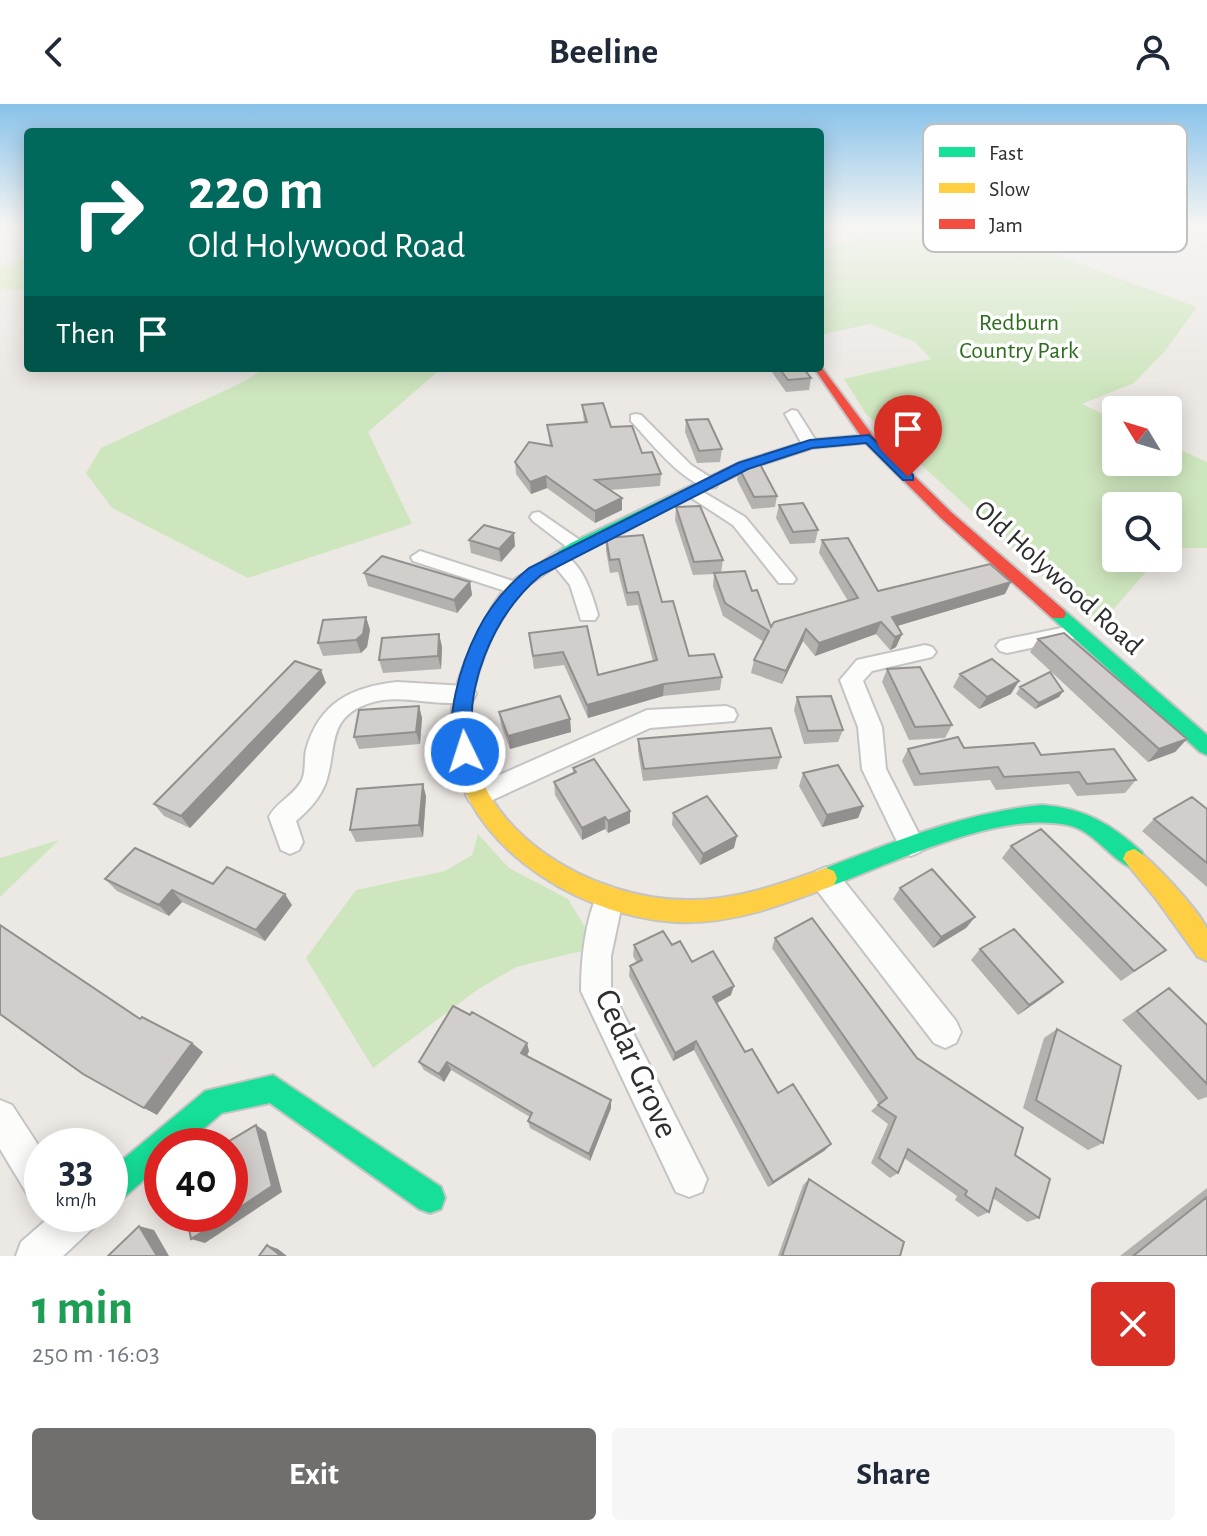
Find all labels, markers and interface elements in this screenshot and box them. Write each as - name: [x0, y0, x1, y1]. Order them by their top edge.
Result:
- icon: back: [32, 30, 76, 74]
- icon: person: [1131, 30, 1175, 74]
- text: Beeline: [549, 34, 658, 70]
- legend: [923, 124, 1187, 252]
- text: Fast: [989, 142, 1023, 164]
- icon: right: [56, 160, 160, 264]
- text: 220 m: [188, 163, 324, 219]
- text: Slow: [989, 178, 1030, 200]
- text: Jam: [989, 214, 1023, 236]
- text: Old Holywood Road: [188, 228, 465, 264]
- park label: Redburn Country Park: [959, 311, 1079, 363]
- icon: arrive: [131, 312, 175, 356]
- text: Then: [56, 319, 115, 349]
- pin: [874, 395, 942, 477]
- north arrow: [1102, 396, 1182, 476]
- map controls: [1102, 396, 1182, 572]
- icon: arrive: [886, 407, 930, 451]
- button: search: [1102, 492, 1182, 572]
- street label: Old Holywood Road: [968, 495, 1148, 661]
- position arrow: [423, 710, 507, 794]
- street label: Cedar Grove: [588, 985, 684, 1143]
- speed limit sign: 40: [144, 1128, 248, 1232]
- text: 33: [59, 1150, 93, 1190]
- text: km/h: [55, 1190, 97, 1210]
- button: close: [1091, 1282, 1175, 1366]
- text: 1 min: [32, 1285, 133, 1333]
- text: 250 m · 16:03: [32, 1341, 160, 1367]
- button: Exit: [32, 1428, 596, 1520]
- button: Share: [612, 1428, 1175, 1520]

